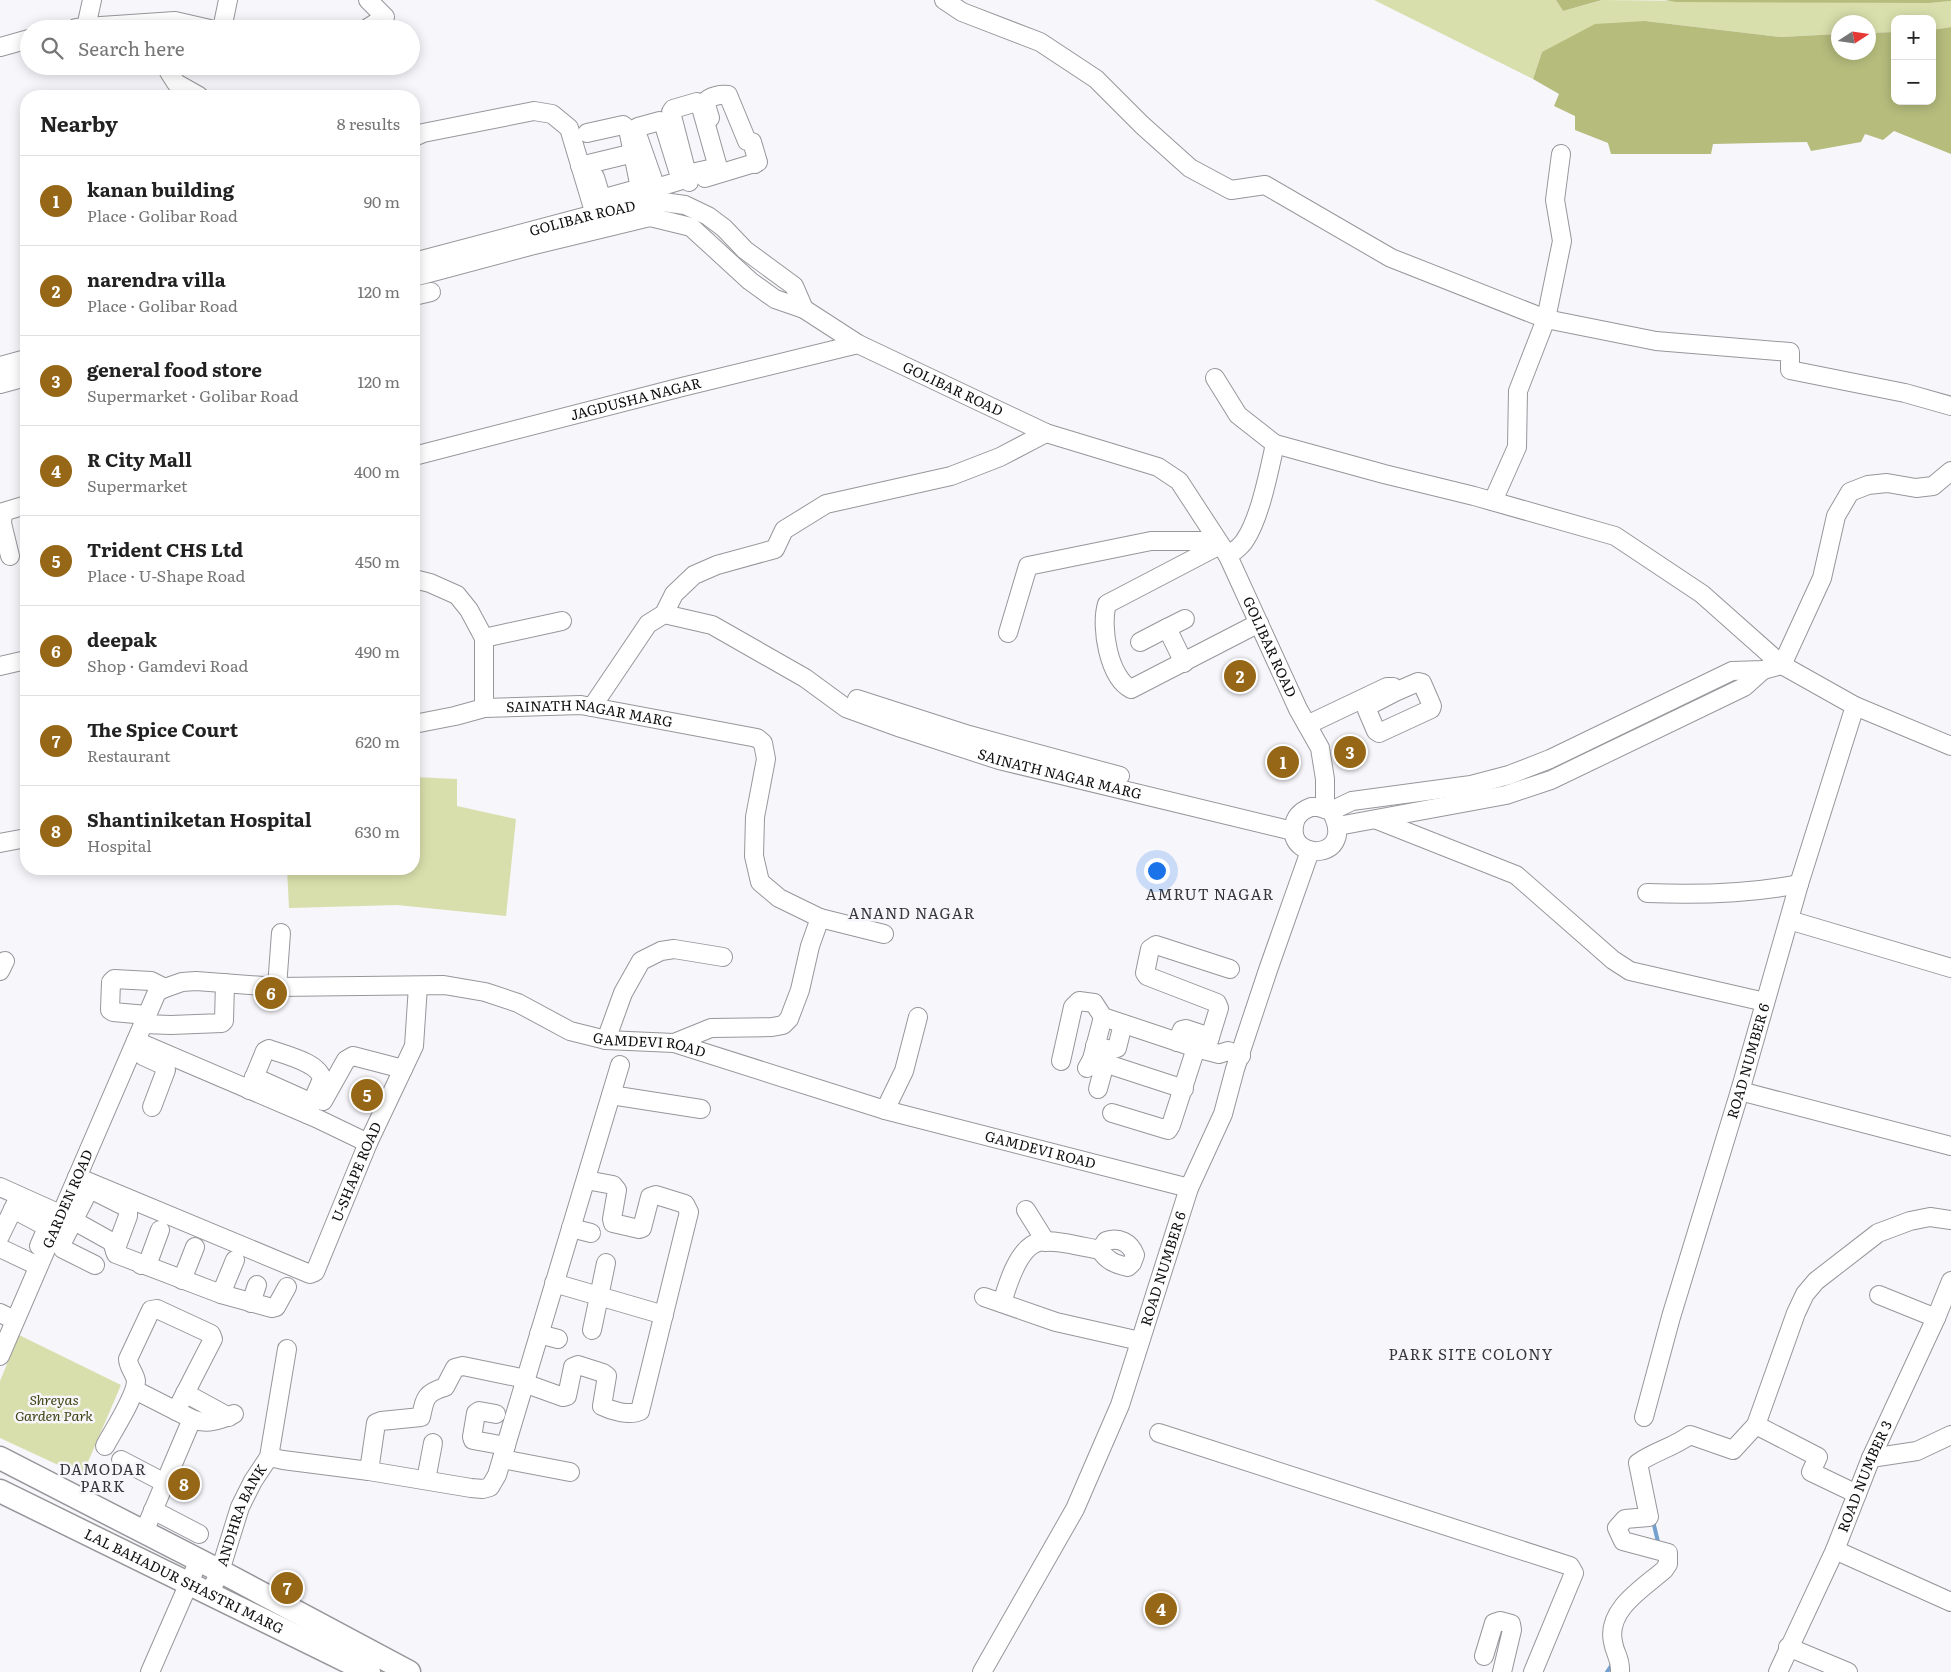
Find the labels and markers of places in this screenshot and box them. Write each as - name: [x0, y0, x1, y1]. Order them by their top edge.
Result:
- pin: 2: [1224, 657, 1256, 695]
- pin: 3: [1334, 733, 1366, 771]
- pin: 1: [1267, 743, 1299, 781]
- pin: 6: [255, 974, 287, 1012]
- pin: 5: [351, 1076, 383, 1114]
- pin: 8: [168, 1465, 200, 1503]
- pin: 7: [271, 1569, 303, 1607]
- pin: 4: [1145, 1590, 1177, 1628]

